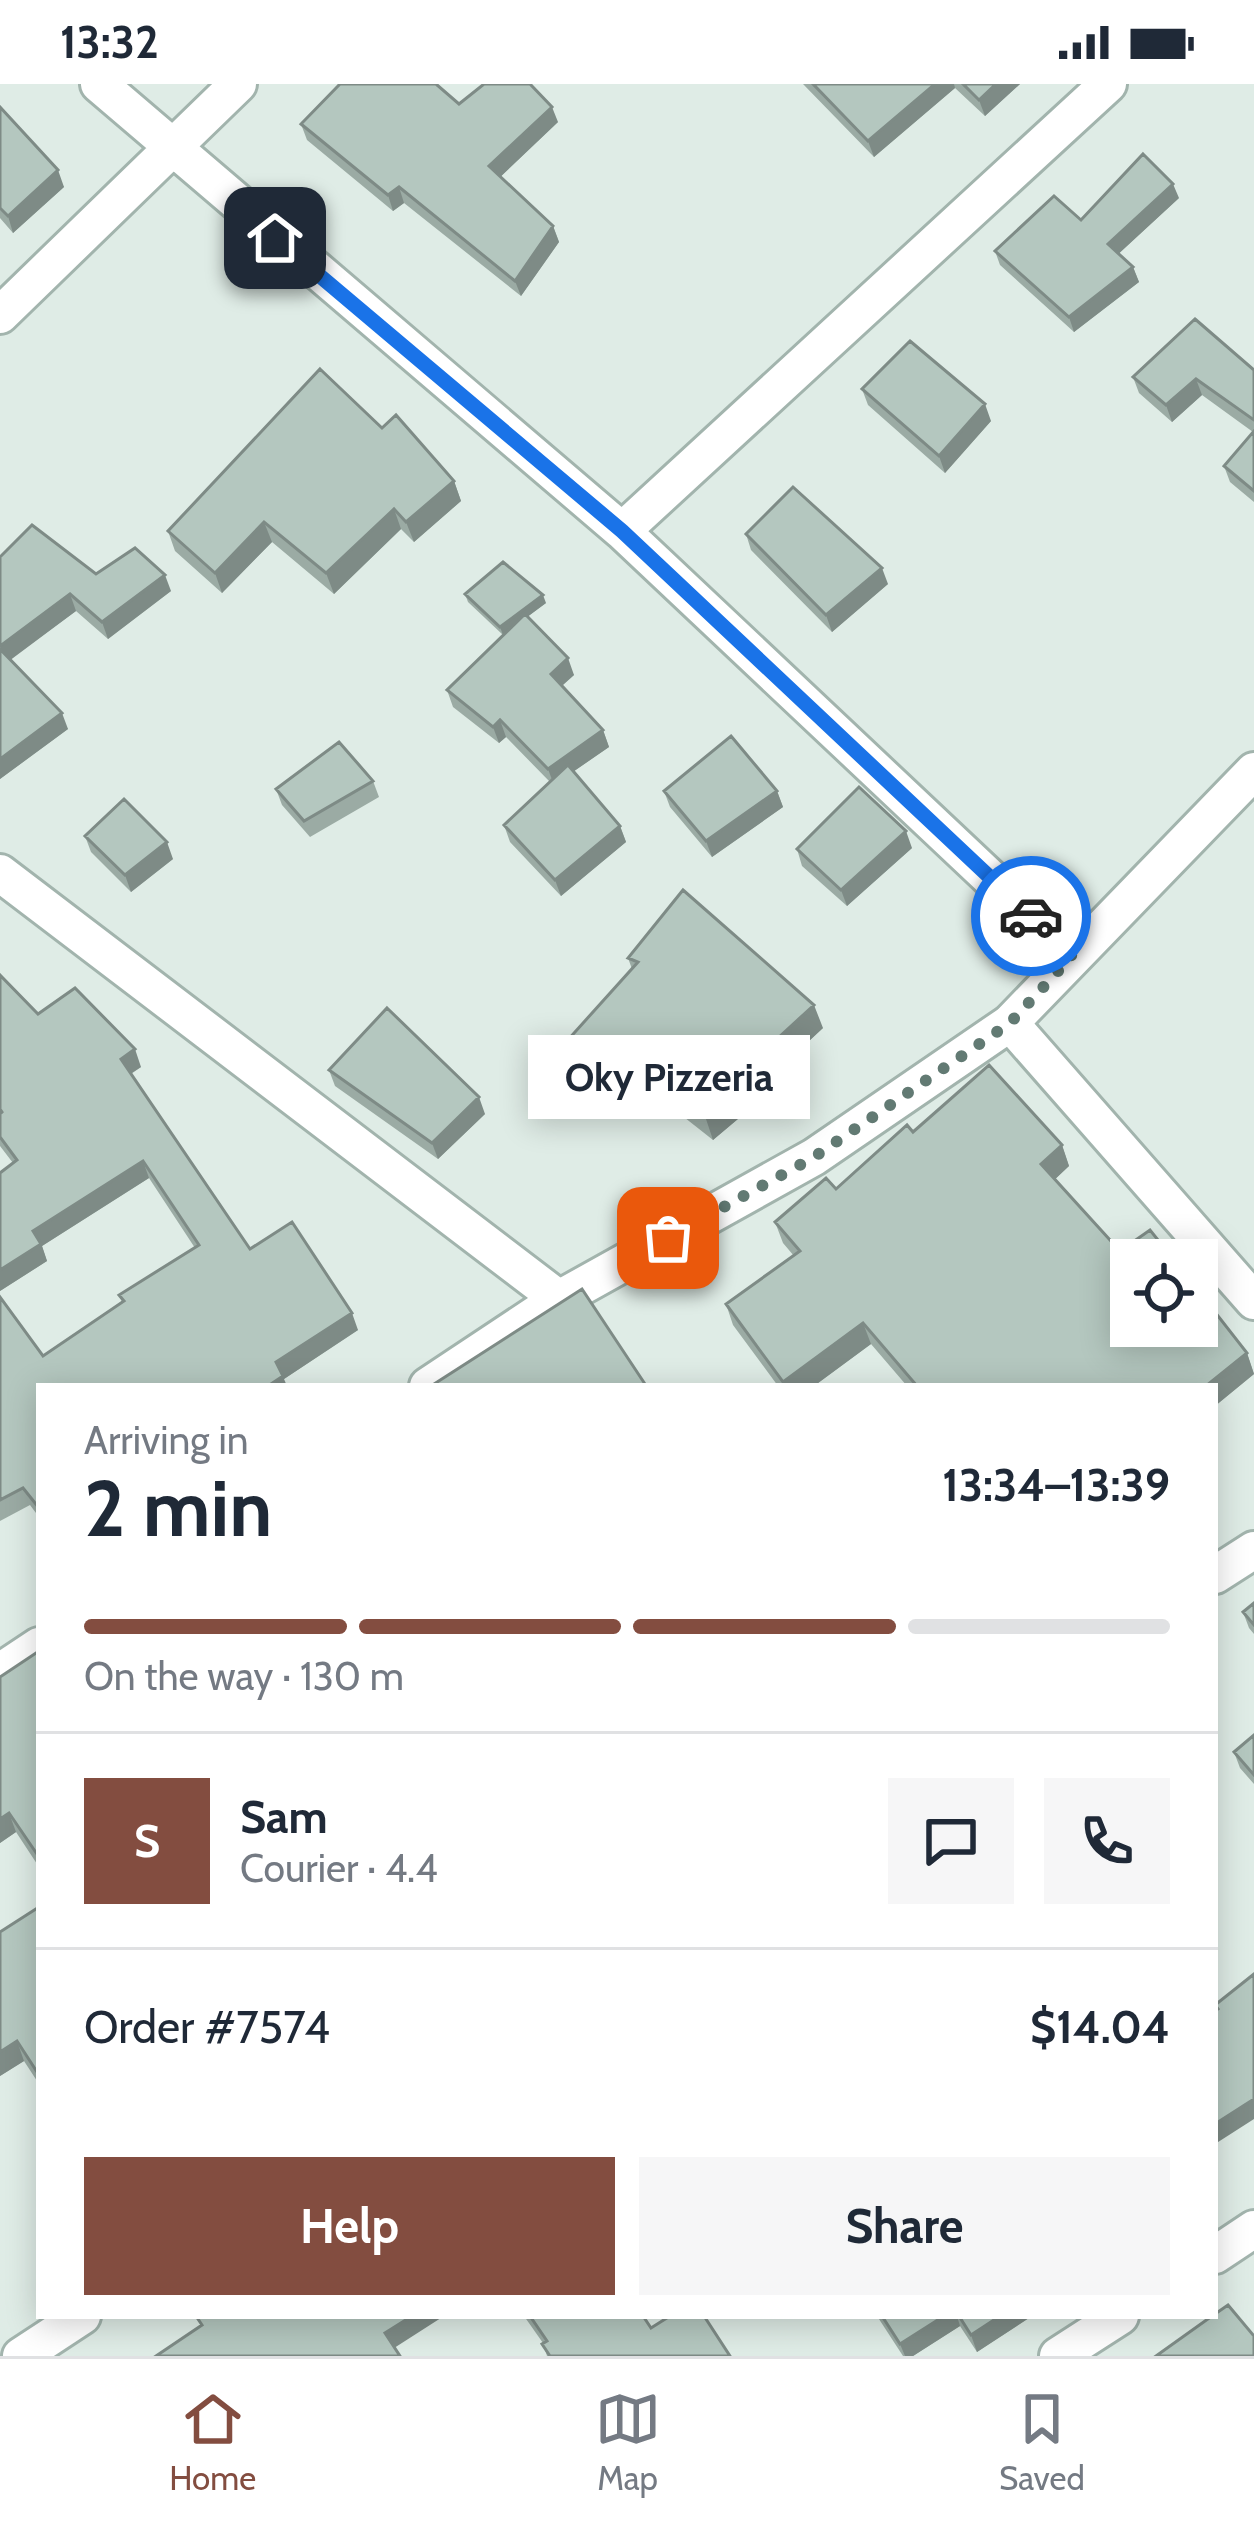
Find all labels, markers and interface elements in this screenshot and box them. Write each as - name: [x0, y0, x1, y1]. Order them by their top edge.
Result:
- text: 13:32: [60, 15, 159, 69]
- pin: [224, 187, 326, 289]
- icon: home: [242, 205, 308, 271]
- courier: [971, 856, 1091, 976]
- icon: car: [998, 883, 1064, 949]
- callout: Oky Pizzeria: [527, 1034, 809, 1118]
- text: Oky Pizzeria: [565, 1053, 773, 1101]
- pin: [617, 1187, 719, 1289]
- icon: bag: [635, 1205, 701, 1271]
- map controls: [1110, 1239, 1218, 1347]
- button: locate: [1110, 1239, 1218, 1347]
- text: Arriving in: [84, 1416, 248, 1464]
- text: 13:34–13:39: [942, 1458, 1170, 1512]
- text: 2 min: [84, 1461, 272, 1556]
- text: On the way · 130 m: [84, 1652, 404, 1700]
- button: chat: [888, 1778, 1014, 1904]
- button: phone: [1044, 1778, 1170, 1904]
- text: Sam: [240, 1790, 328, 1844]
- text: S: [134, 1814, 160, 1868]
- text: Courier · 4.4: [240, 1844, 438, 1892]
- text: Order #7574: [84, 2000, 330, 2054]
- text: $14.04: [1030, 2000, 1170, 2054]
- button: Help: [84, 2157, 615, 2295]
- button: Share: [639, 2157, 1170, 2295]
- tab: Home: [169, 2386, 256, 2498]
- tab: Map: [595, 2386, 661, 2498]
- tab: Saved: [999, 2386, 1085, 2498]

